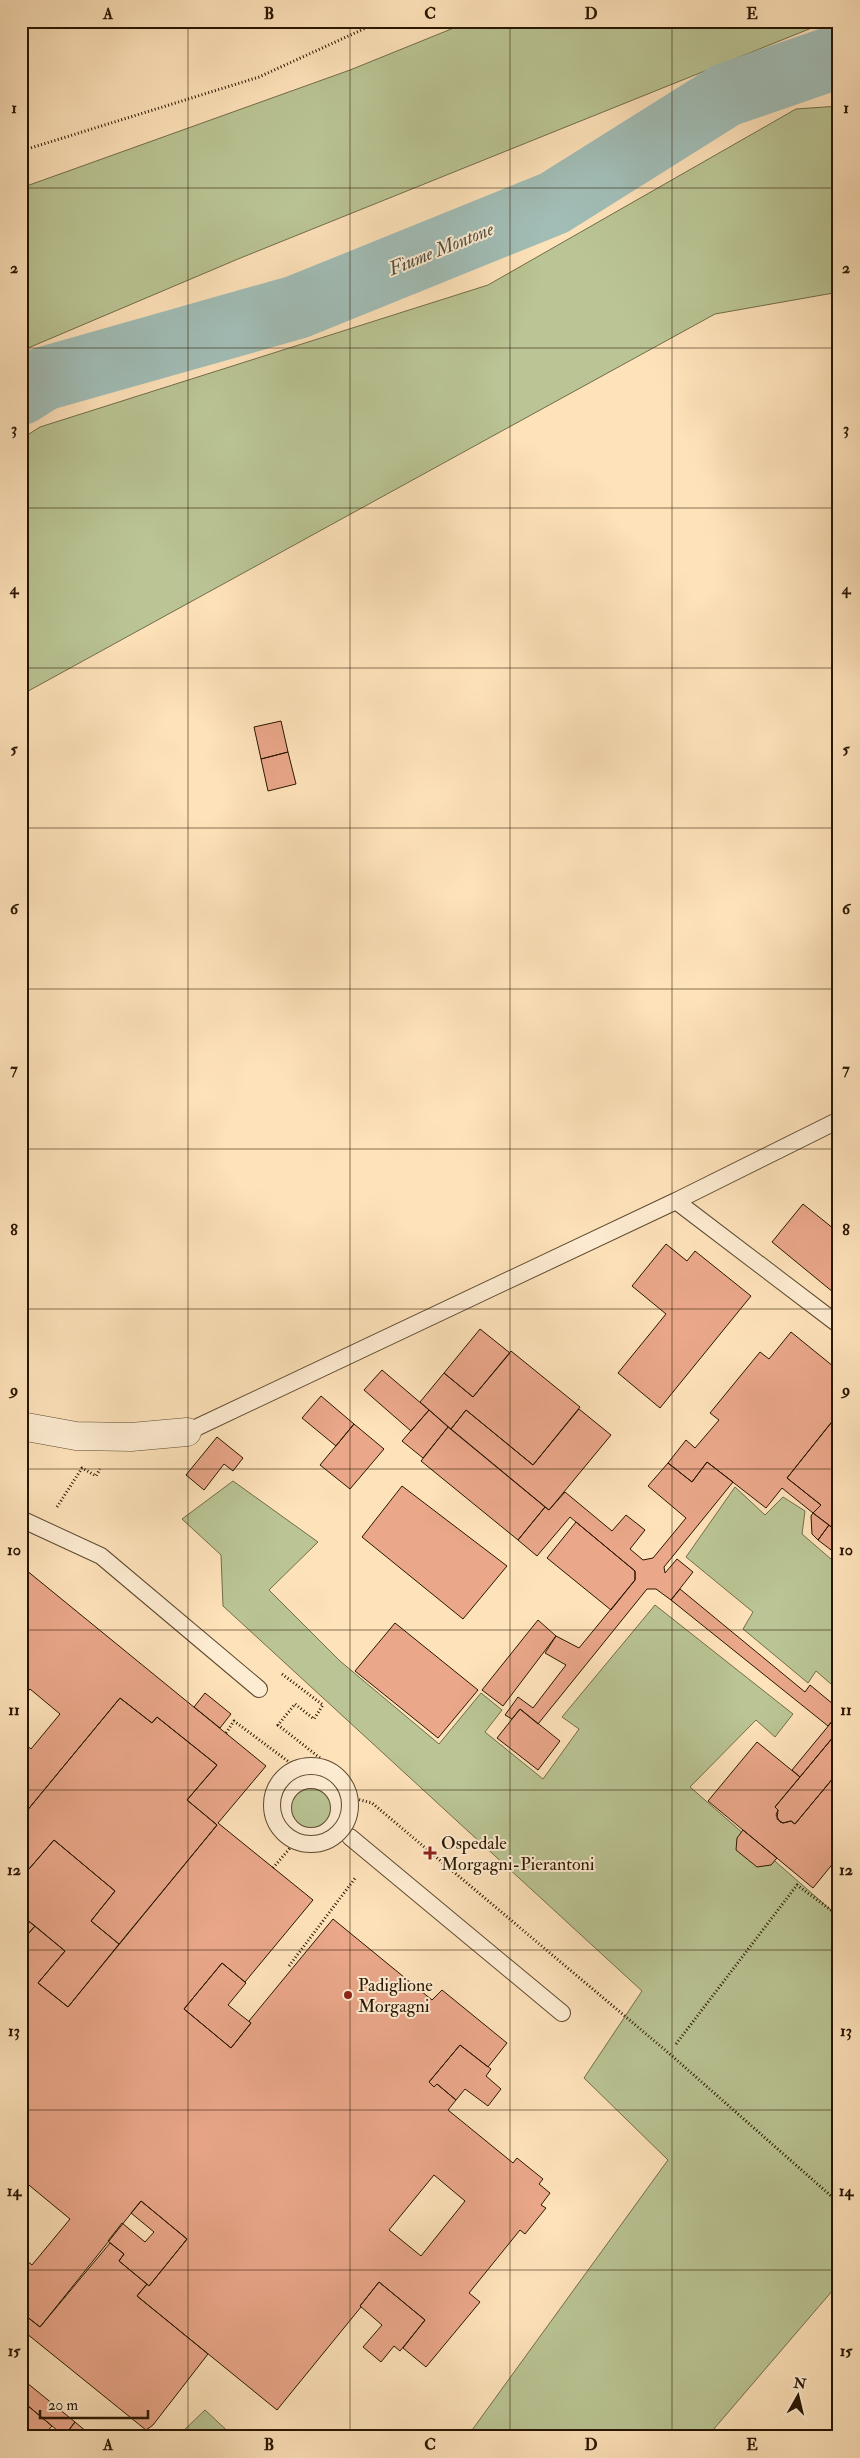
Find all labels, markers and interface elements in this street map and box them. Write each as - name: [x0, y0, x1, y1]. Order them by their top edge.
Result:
- text: A: [102, 4, 114, 24]
- text: B: [264, 4, 274, 24]
- text: C: [424, 4, 436, 24]
- text: D: [584, 4, 598, 24]
- text: E: [746, 4, 758, 24]
- text: 1: [11, 98, 17, 118]
- text: 1: [843, 98, 849, 118]
- water label: Fiume Montone: [384, 217, 498, 281]
- text: 2: [10, 258, 18, 278]
- text: 2: [842, 258, 850, 278]
- text: 3: [11, 419, 17, 439]
- text: 3: [843, 419, 849, 439]
- text: 4: [9, 579, 20, 599]
- text: 4: [841, 579, 852, 599]
- text: 5: [10, 739, 18, 759]
- text: 5: [842, 739, 850, 759]
- text: 6: [10, 899, 20, 919]
- text: 6: [842, 899, 852, 919]
- text: 7: [10, 1059, 18, 1079]
- text: 7: [842, 1059, 850, 1079]
- text: 8: [10, 1220, 18, 1240]
- text: 8: [842, 1220, 850, 1240]
- text: 9: [8, 1380, 18, 1400]
- text: 9: [840, 1380, 850, 1400]
- text: 10: [7, 1540, 21, 1560]
- text: 10: [839, 1540, 853, 1560]
- text: 11: [8, 1700, 20, 1720]
- text: 11: [840, 1700, 852, 1720]
- place label: Ospedale Morgagni-Pierantoni: [441, 1832, 595, 1876]
- marker: Ospedale Morgagni-Pierantoni: [423, 1846, 437, 1860]
- text: 12: [7, 1860, 21, 1880]
- text: 12: [839, 1860, 853, 1880]
- place label: Padiglione Morgagni: [358, 1974, 433, 2018]
- marker: Padiglione Morgagni: [342, 1989, 354, 2001]
- text: 13: [8, 2021, 20, 2041]
- text: 13: [840, 2021, 852, 2041]
- text: 14: [7, 2181, 23, 2201]
- text: 14: [839, 2181, 855, 2201]
- text: 15: [8, 2341, 21, 2361]
- text: 15: [840, 2341, 853, 2361]
- north arrow: [772, 2370, 822, 2420]
- text: N: [791, 2374, 808, 2393]
- scale bar: [40, 2388, 148, 2420]
- text: 20 m: [48, 2396, 78, 2415]
- text: A: [102, 2435, 114, 2455]
- text: B: [264, 2435, 274, 2455]
- text: C: [424, 2435, 436, 2455]
- text: D: [584, 2435, 598, 2455]
- text: E: [746, 2435, 758, 2455]

